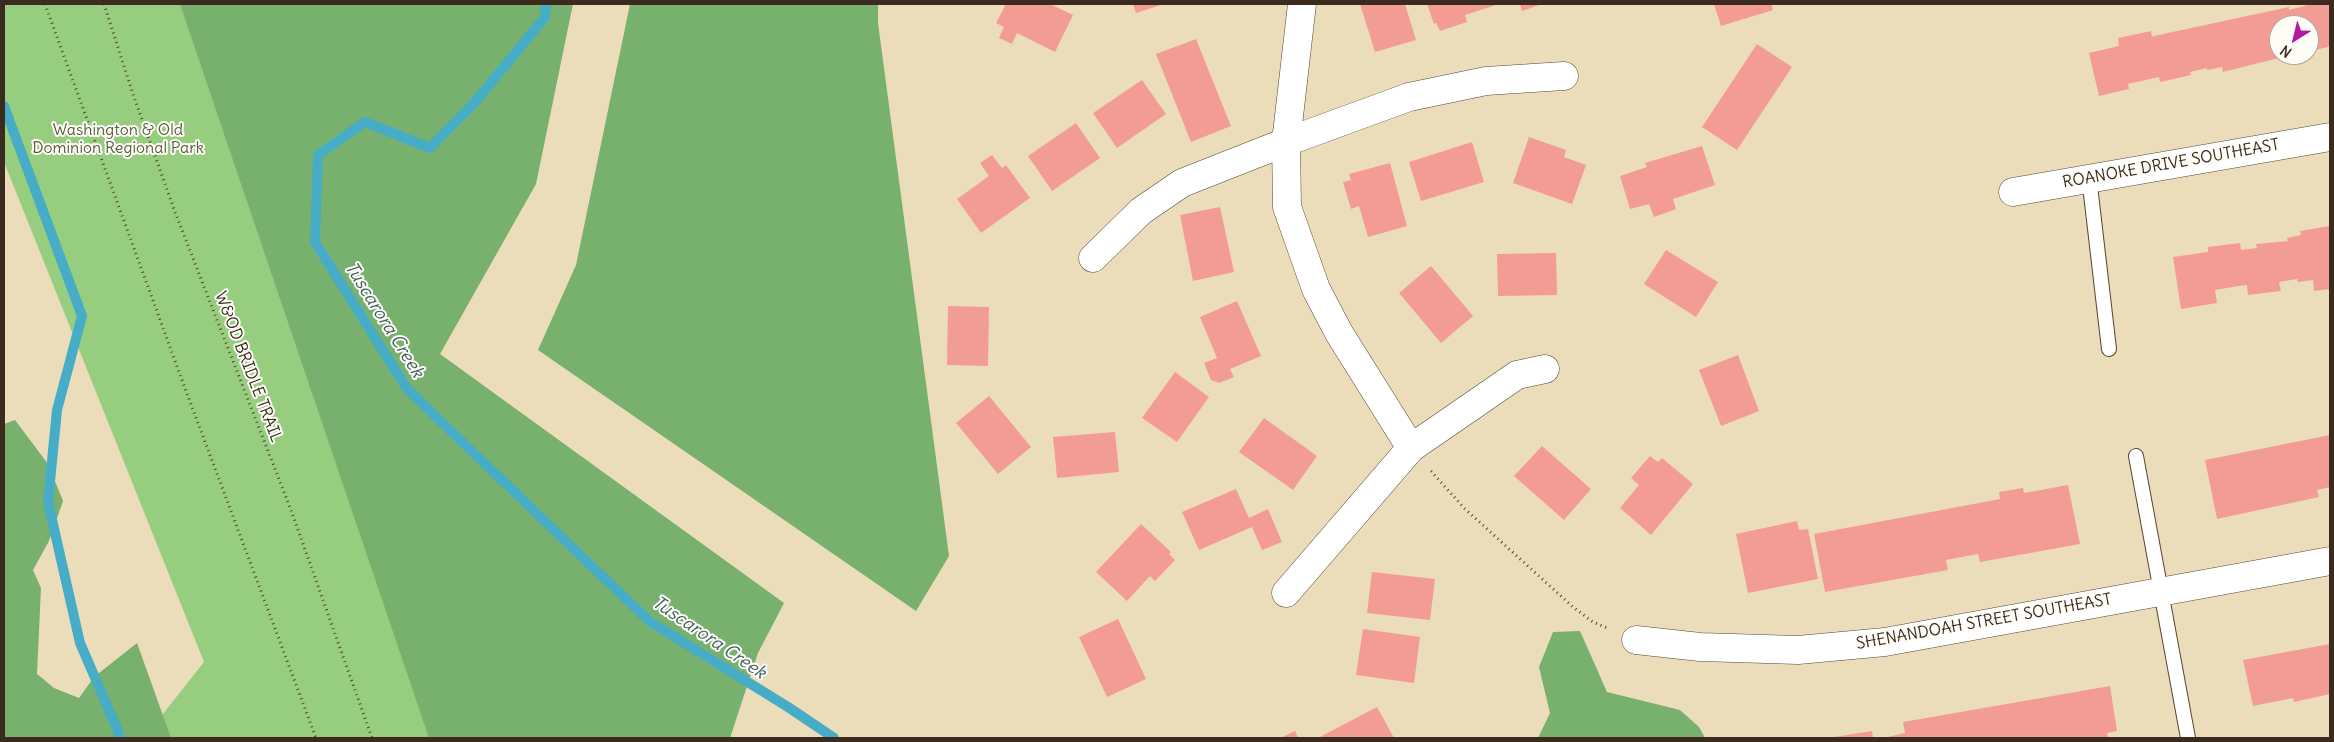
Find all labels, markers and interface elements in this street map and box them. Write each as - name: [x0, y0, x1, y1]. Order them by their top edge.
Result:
- north arrow: [2269, 15, 2319, 65]
- text: N: [2277, 41, 2295, 61]
- park label: Washington & Old Dominion Regional Park: [32, 120, 204, 158]
- street label: ROANOKE DRIVE SOUTHEAST: [2061, 135, 2281, 193]
- water label: Tuscarora Creek: [340, 258, 428, 382]
- street label: W&OD BRIDLE TRAIL: [210, 289, 286, 445]
- street label: SHENANDOAH STREET SOUTHEAST: [1855, 590, 2113, 654]
- water label: Tuscarora Creek: [648, 592, 770, 684]

